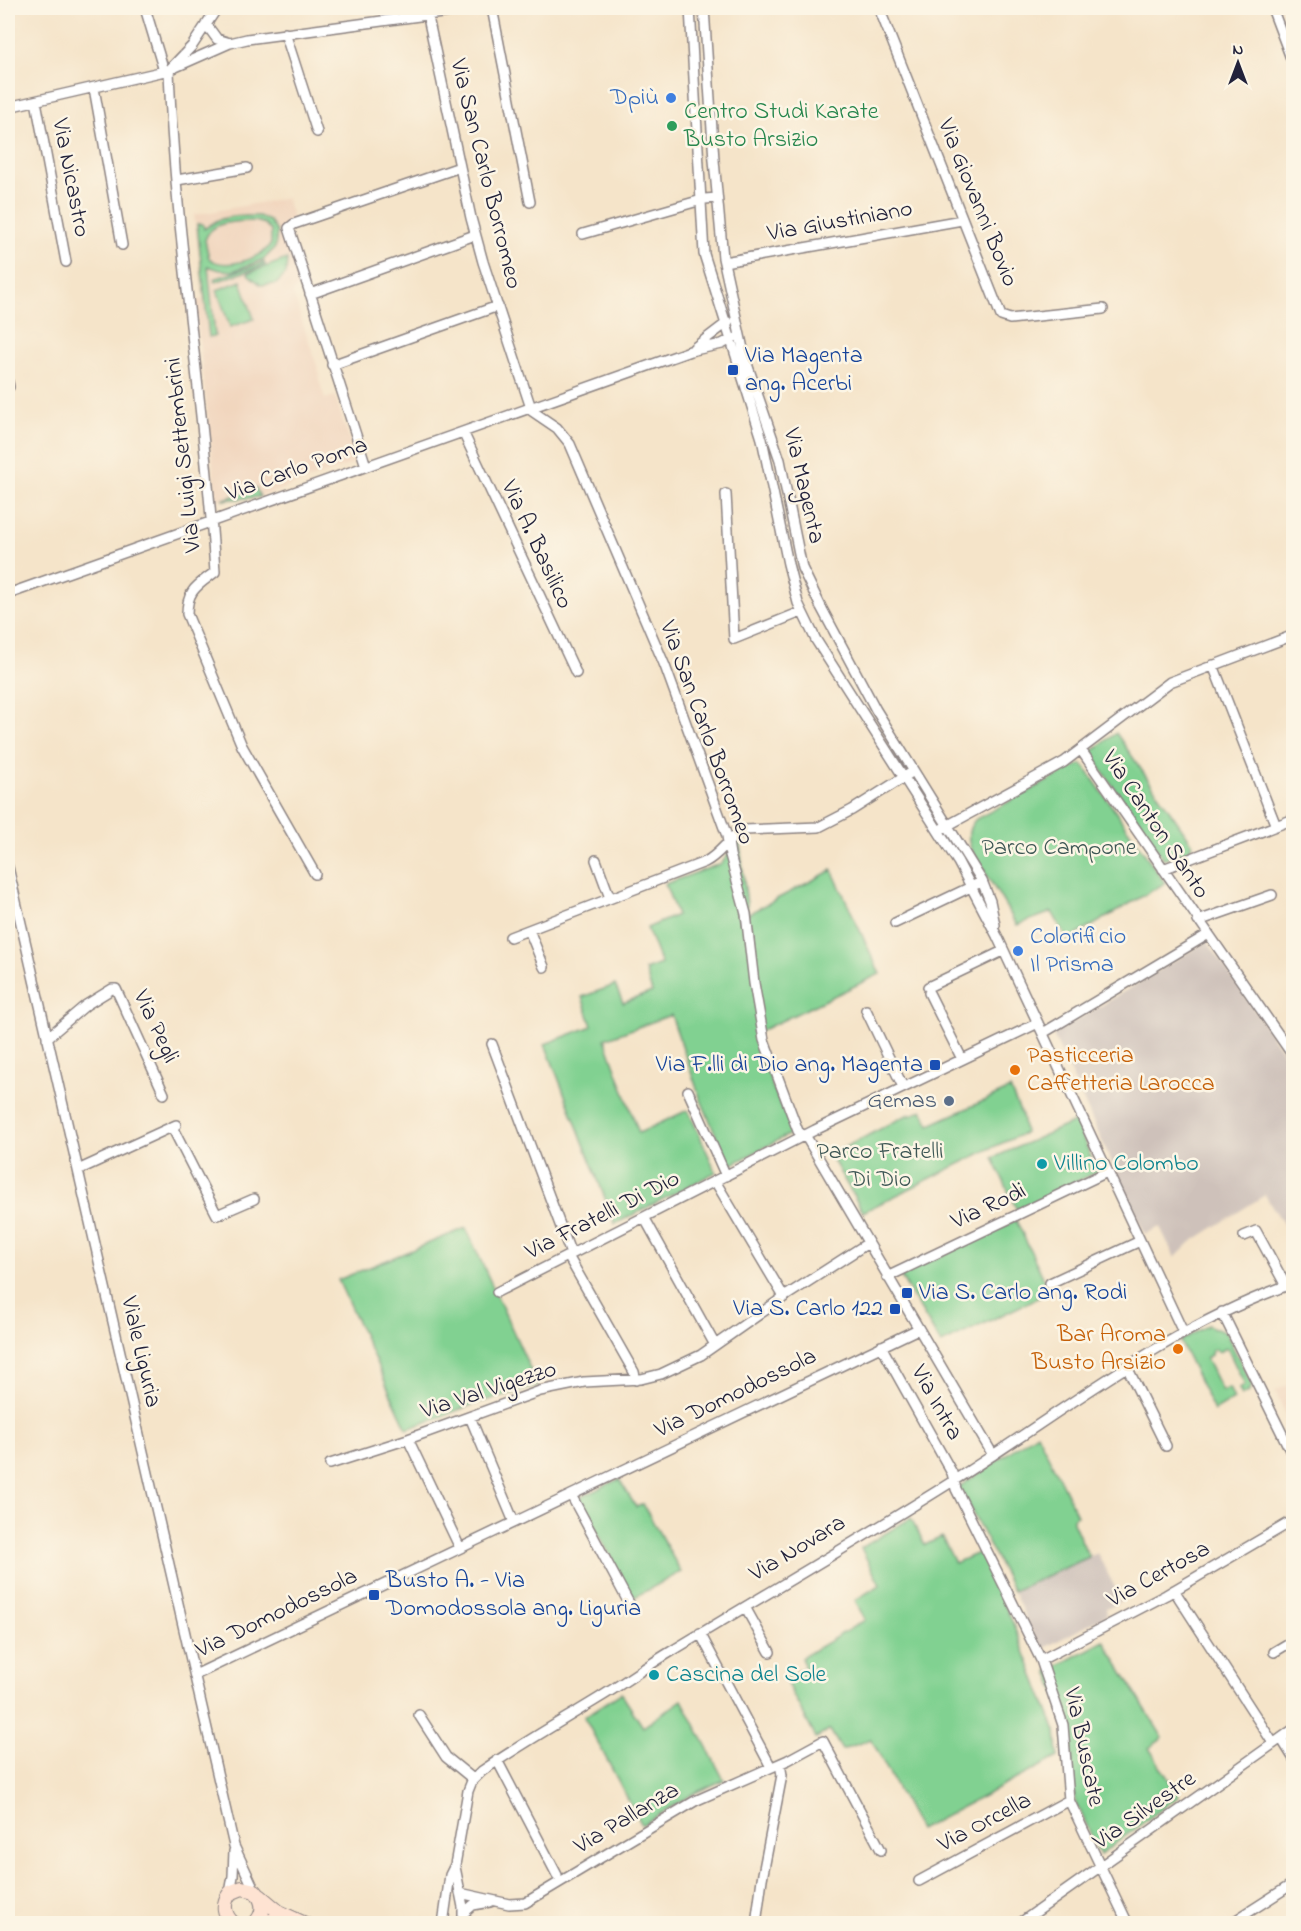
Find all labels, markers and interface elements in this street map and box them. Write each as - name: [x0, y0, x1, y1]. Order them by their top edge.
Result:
- north arrow: [1208, 33, 1268, 93]
- text: N: [1233, 38, 1244, 62]
- street label: Via San Carlo Borromeo: [439, 54, 531, 293]
- place label: Dpiù: [609, 81, 659, 116]
- marker: Dpiù: [664, 91, 678, 105]
- place label: Centro Studi Karate Busto Arsizio: [683, 95, 879, 158]
- street label: Via Giovanni Bovio: [927, 113, 1027, 292]
- street label: Via Nicastro: [41, 115, 99, 240]
- marker: Centro Studi Karate Busto Arsizio: [665, 119, 679, 133]
- street label: Via Giustiniano: [764, 192, 915, 252]
- place label: Via Magenta ang. Acerbi: [744, 339, 863, 402]
- street label: Via Luigi Settembrini: [156, 356, 212, 555]
- marker: Via Magenta ang. Acerbi: [726, 363, 740, 377]
- street label: Via Magenta: [772, 424, 833, 547]
- street label: Via Carlo Poma: [220, 428, 373, 512]
- street label: Via A. Basilico: [490, 474, 581, 615]
- street label: Via San Carlo Borromeo: [649, 615, 763, 850]
- street label: Via Canton Santo: [1092, 743, 1218, 906]
- park label: Parco Campone: [982, 831, 1137, 866]
- place label: Colorificio Il Prisma: [1030, 920, 1126, 983]
- marker: Colorificio Il Prisma: [1011, 944, 1025, 958]
- street label: Via Pegli: [122, 984, 187, 1069]
- place label: Pasticceria Caffetteria Larocca: [1027, 1039, 1215, 1102]
- place label: Via F.lli di Dio ang. Magenta: [655, 1048, 923, 1083]
- marker: Via F.lli di Dio ang. Magenta: [928, 1058, 942, 1072]
- marker: Pasticceria Caffetteria Larocca: [1008, 1063, 1022, 1077]
- place label: Gemas: [867, 1084, 937, 1119]
- marker: Gemas: [942, 1094, 956, 1108]
- park label: Parco Fratelli Di Dio: [816, 1135, 944, 1198]
- place label: Villino Colombo: [1053, 1147, 1199, 1182]
- marker: Villino Colombo: [1035, 1157, 1049, 1171]
- street label: Via Fratelli Di Dio: [519, 1162, 686, 1270]
- street label: Via Rodi: [945, 1174, 1032, 1240]
- place label: Via S. Carlo ang. Rodi: [918, 1276, 1127, 1311]
- marker: Via S. Carlo ang. Rodi: [900, 1286, 914, 1300]
- street label: Viale Liguria: [110, 1292, 170, 1411]
- place label: Via S. Carlo 122: [732, 1292, 883, 1327]
- marker: Via S. Carlo 122: [888, 1302, 902, 1316]
- place label: Bar Aroma Busto Arsizio: [1031, 1318, 1166, 1381]
- street label: Via Domodossola: [648, 1340, 823, 1449]
- marker: Bar Aroma Busto Arsizio: [1171, 1342, 1185, 1356]
- street label: Via Val Vigezzo: [416, 1353, 561, 1430]
- street label: Via Intra: [900, 1358, 971, 1447]
- street label: Via Novara: [742, 1506, 853, 1592]
- street label: Via Certosa: [1100, 1532, 1217, 1618]
- street label: Via Domodossola: [189, 1560, 364, 1669]
- place label: Busto A. - Via Domodossola ang. Liguria: [385, 1564, 641, 1627]
- marker: Busto A. - Via Domodossola ang. Liguria: [367, 1588, 381, 1602]
- place label: Cascina del Sole: [666, 1658, 827, 1693]
- marker: Cascina del Sole: [647, 1668, 661, 1682]
- street label: Via Buscate: [1053, 1684, 1113, 1810]
- street label: Via Silvestre: [1086, 1762, 1204, 1860]
- street label: Via Pallanza: [567, 1774, 686, 1865]
- street label: Via Orcella: [931, 1784, 1038, 1863]

